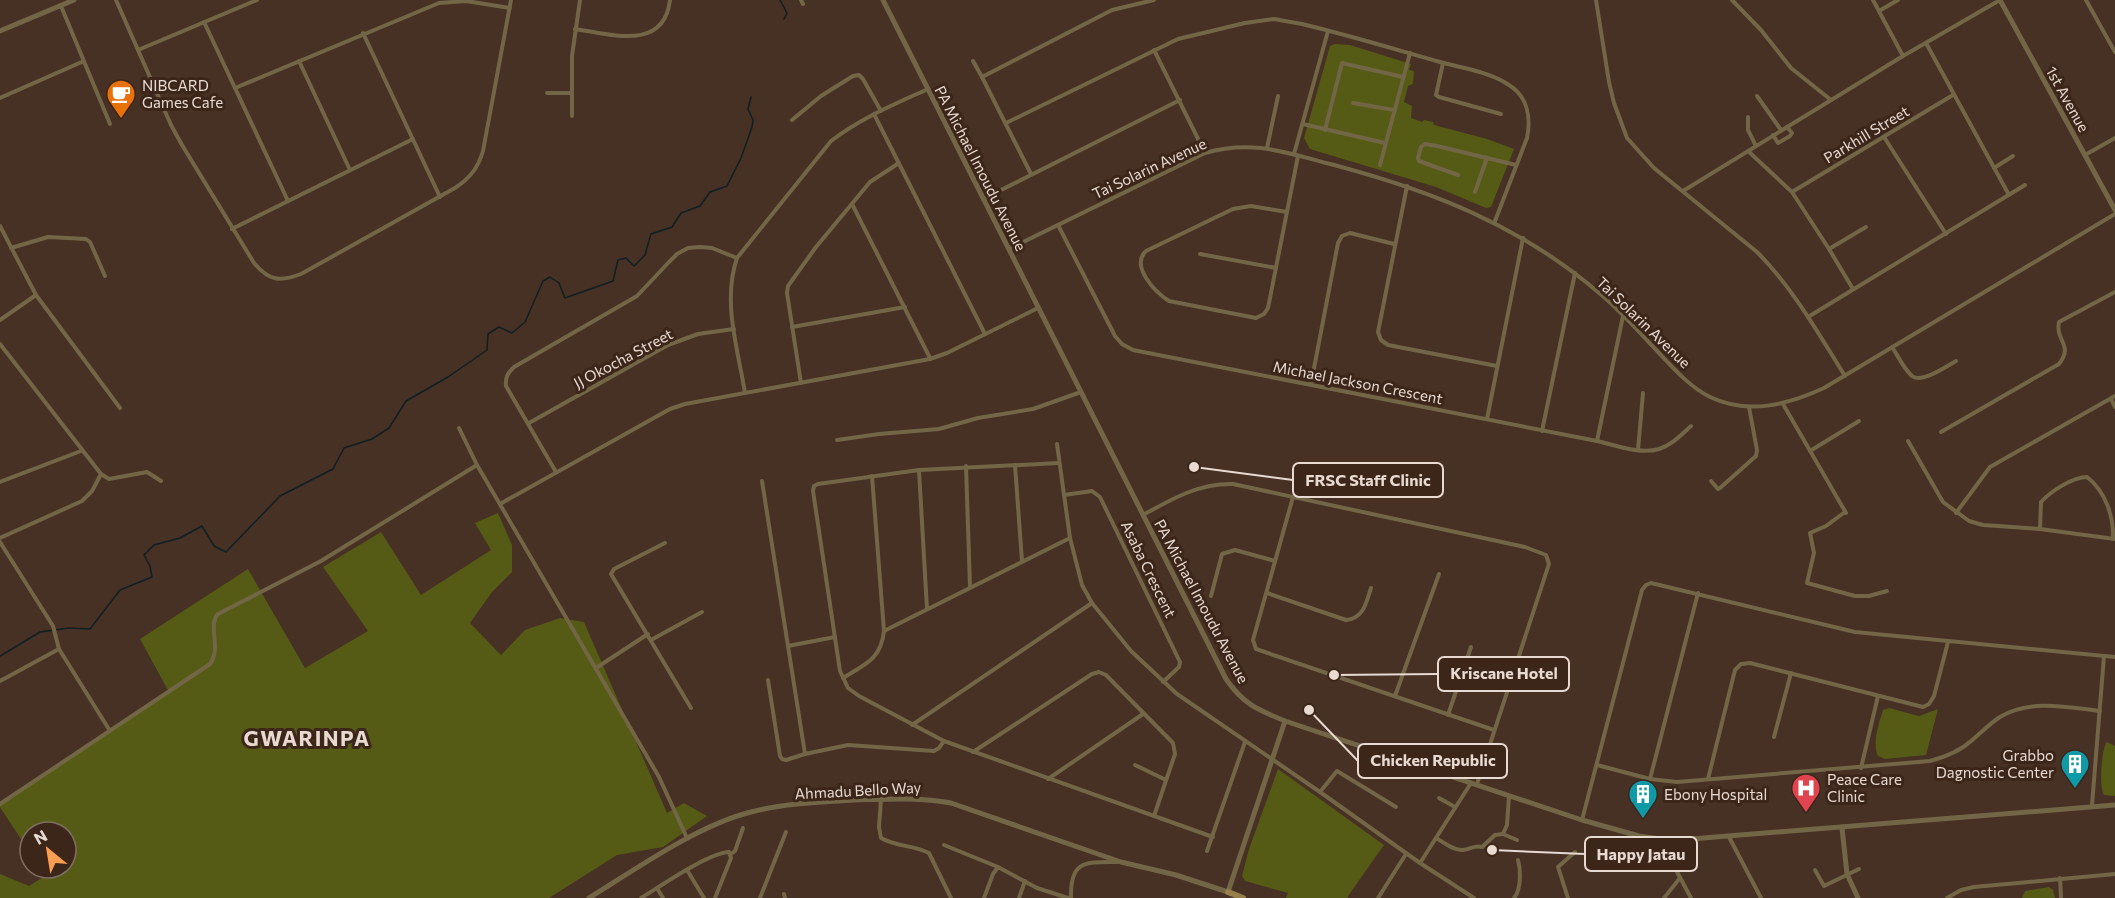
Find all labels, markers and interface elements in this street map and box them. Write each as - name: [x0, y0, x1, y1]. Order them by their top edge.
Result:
- street label: 1st Avenue: [2043, 63, 2093, 135]
- place label: NIBCARD Games Cafe: [142, 76, 223, 111]
- cafe icon: NIBCARD Games Cafe: [105, 78, 137, 120]
- street label: PA Michael Imoudu Avenue: [931, 82, 1031, 254]
- street label: Parkhill Street: [1820, 101, 1912, 167]
- street label: Tai Solarin Avenue: [1089, 134, 1209, 202]
- street label: Tai Solarin Avenue: [1593, 273, 1695, 371]
- street label: JJ Okocha Street: [570, 324, 676, 392]
- street label: Michael Jackson Crescent: [1272, 357, 1444, 407]
- callout: FRSC Staff Clinic: [1293, 463, 1443, 497]
- text: FRSC Staff Clinic: [1305, 470, 1431, 489]
- street label: PA Michael Imoudu Avenue: [1151, 516, 1253, 686]
- street label: Asaba Crescent: [1118, 518, 1180, 620]
- callout: Kriscane Hotel: [1438, 657, 1569, 691]
- text: Kriscane Hotel: [1450, 663, 1558, 682]
- district label: GWARINPA: [243, 725, 371, 750]
- callout: Chicken Republic: [1358, 744, 1507, 778]
- place label: Grabbo Dagnostic Center: [1936, 746, 2054, 781]
- building icon: Grabbo Dagnostic Center: [2059, 748, 2091, 790]
- text: Chicken Republic: [1370, 750, 1496, 769]
- place label: Peace Care Clinic: [1827, 770, 1902, 805]
- hospital icon: Peace Care Clinic: [1790, 772, 1822, 814]
- street label: Ahmadu Bello Way: [794, 778, 922, 802]
- building icon: Ebony Hospital: [1627, 778, 1659, 820]
- place label: Ebony Hospital: [1664, 785, 1767, 803]
- north arrow: [18, 820, 78, 880]
- text: N: [30, 825, 50, 848]
- callout: Happy Jatau: [1585, 837, 1697, 871]
- text: Happy Jatau: [1597, 844, 1685, 863]

